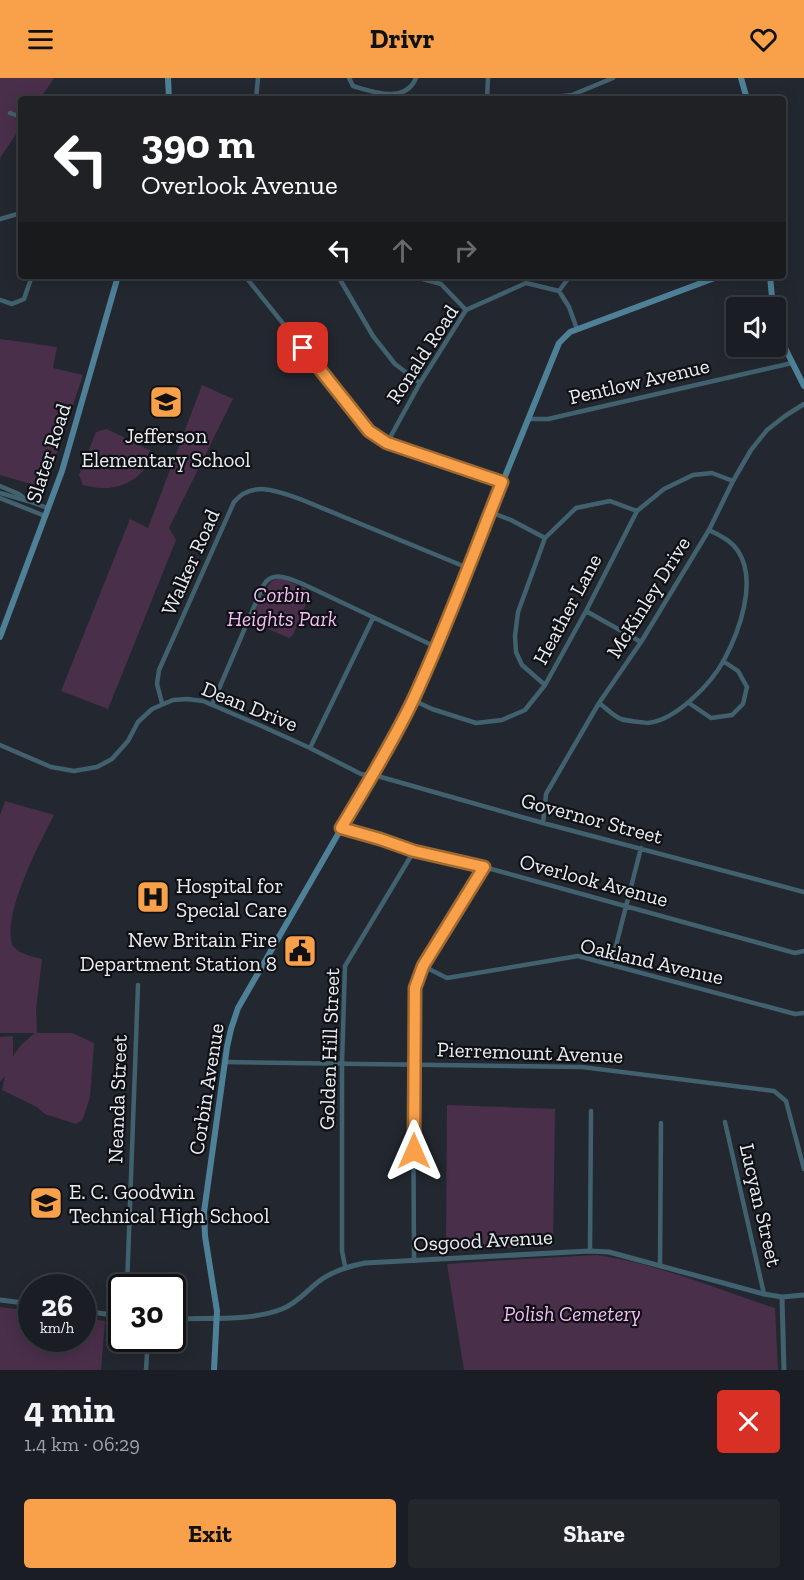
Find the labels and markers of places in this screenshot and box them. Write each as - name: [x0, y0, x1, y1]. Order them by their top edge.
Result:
- pin: [277, 322, 328, 373]
- school or university icon: Jefferson Elementary School: [148, 384, 184, 420]
- place label: Jefferson Elementary School: [81, 423, 251, 472]
- place label: Hospital for Special Care: [176, 873, 287, 922]
- hospital icon: Hospital for Special Care: [135, 879, 171, 915]
- place label: New Britain Fire Department Station 8: [80, 927, 277, 976]
- public building icon: New Britain Fire Department Station 8: [282, 933, 318, 969]
- place label: E. C. Goodwin Technical High School: [69, 1179, 270, 1228]
- school or university icon: E. C. Goodwin Technical High School: [28, 1185, 64, 1221]

